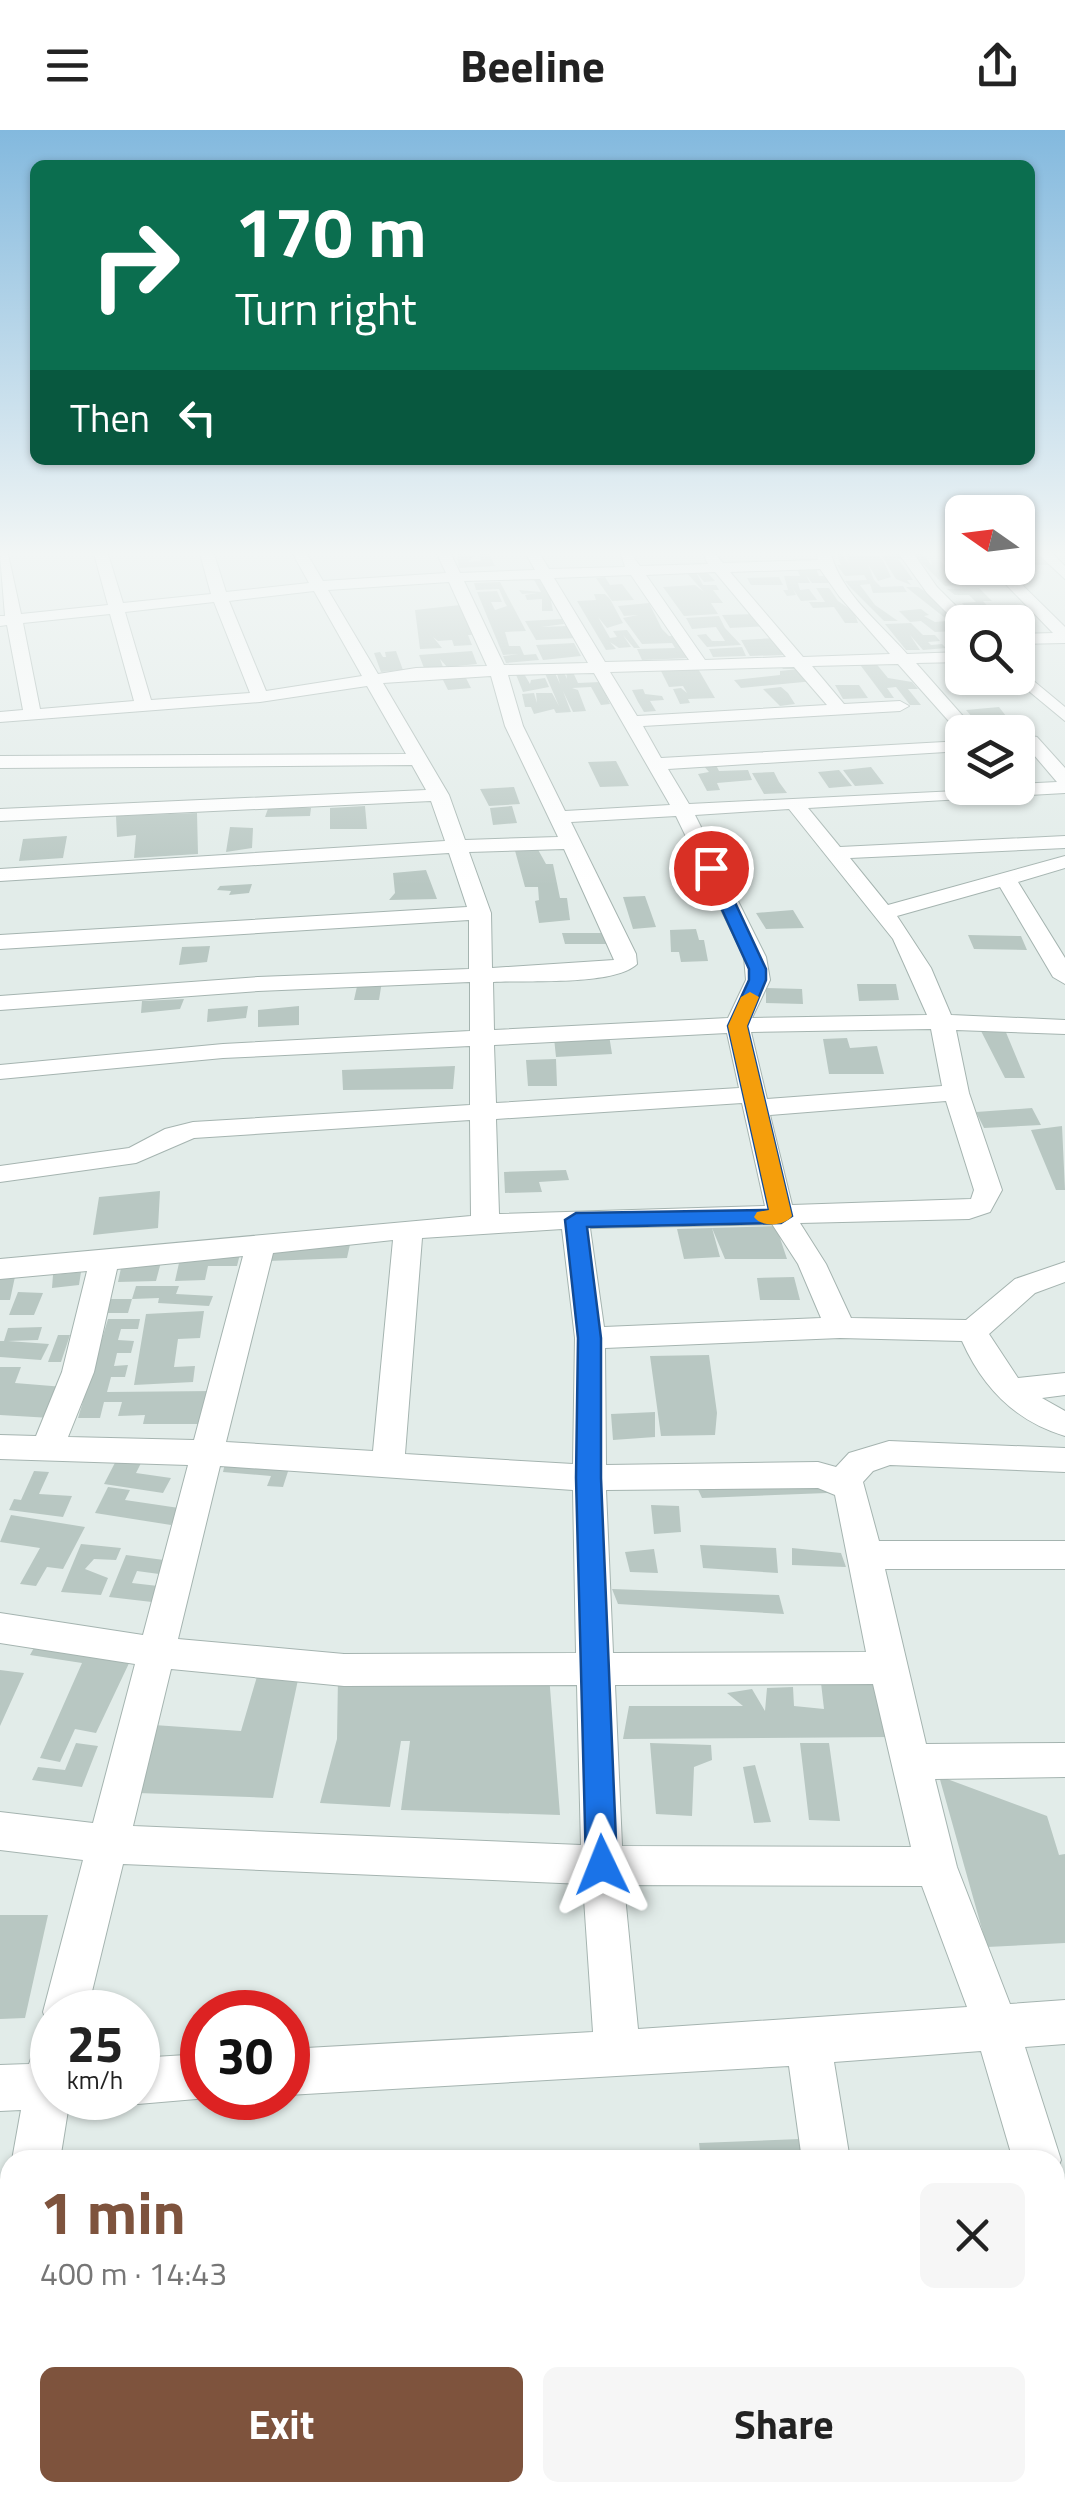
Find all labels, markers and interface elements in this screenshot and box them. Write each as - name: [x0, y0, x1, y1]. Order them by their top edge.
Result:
- text: Beeline: [460, 31, 605, 99]
- icon: menu: [40, 38, 95, 93]
- icon: share: [970, 38, 1025, 93]
- text: 170 m: [235, 178, 427, 284]
- icon: right: [70, 200, 200, 330]
- text: Turn right: [235, 274, 417, 342]
- text: Then: [70, 389, 150, 447]
- icon: left: [170, 390, 225, 445]
- north arrow: [945, 495, 1035, 585]
- map controls: [945, 495, 1035, 805]
- button: search: [945, 605, 1035, 695]
- button: layers: [945, 715, 1035, 805]
- pin: [669, 826, 754, 911]
- icon: arrive: [684, 841, 739, 896]
- position arrow: [550, 1813, 654, 1917]
- speed limit sign: 30: [180, 1990, 310, 2120]
- text: 25: [67, 2005, 123, 2081]
- text: km/h: [67, 2061, 123, 2099]
- text: 1 min: [40, 2166, 186, 2257]
- button: close: [920, 2183, 1025, 2288]
- text: 400 m · 14:43: [40, 2249, 227, 2297]
- button: Exit: [40, 2367, 523, 2482]
- button: Share: [543, 2367, 1025, 2482]

